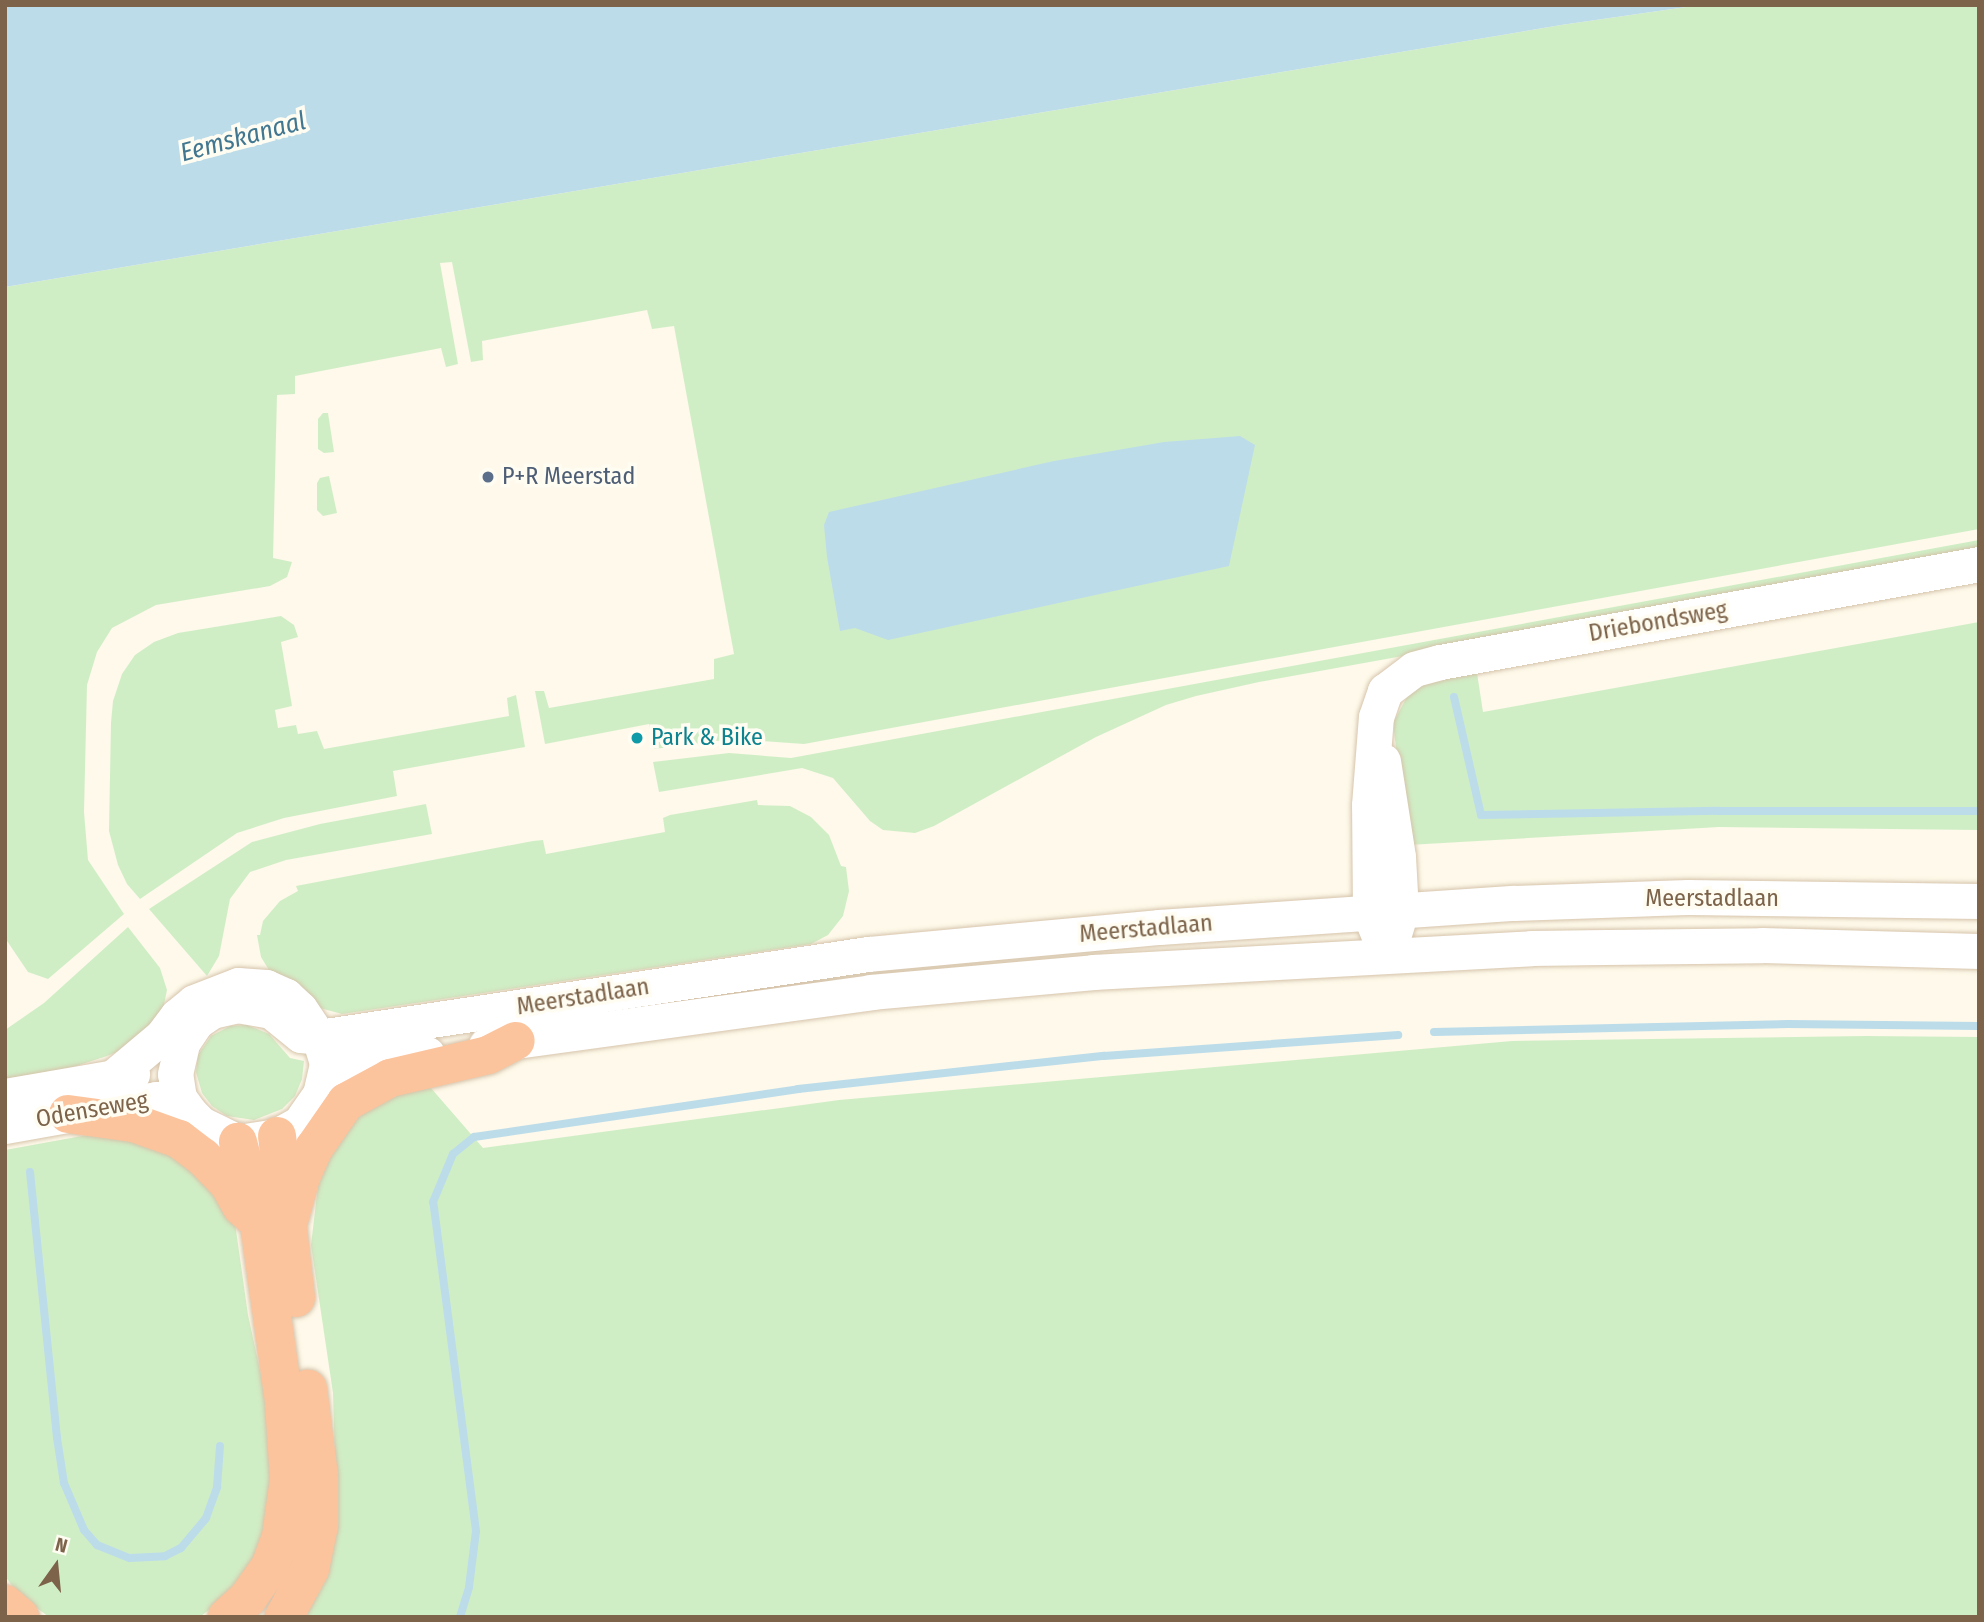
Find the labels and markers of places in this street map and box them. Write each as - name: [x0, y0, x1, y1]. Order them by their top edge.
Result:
- place label: P+R Meerstad: [502, 463, 635, 491]
- marker: P+R Meerstad: [480, 469, 496, 485]
- place label: Park & Bike: [651, 724, 763, 752]
- marker: Park & Bike: [629, 730, 645, 746]

